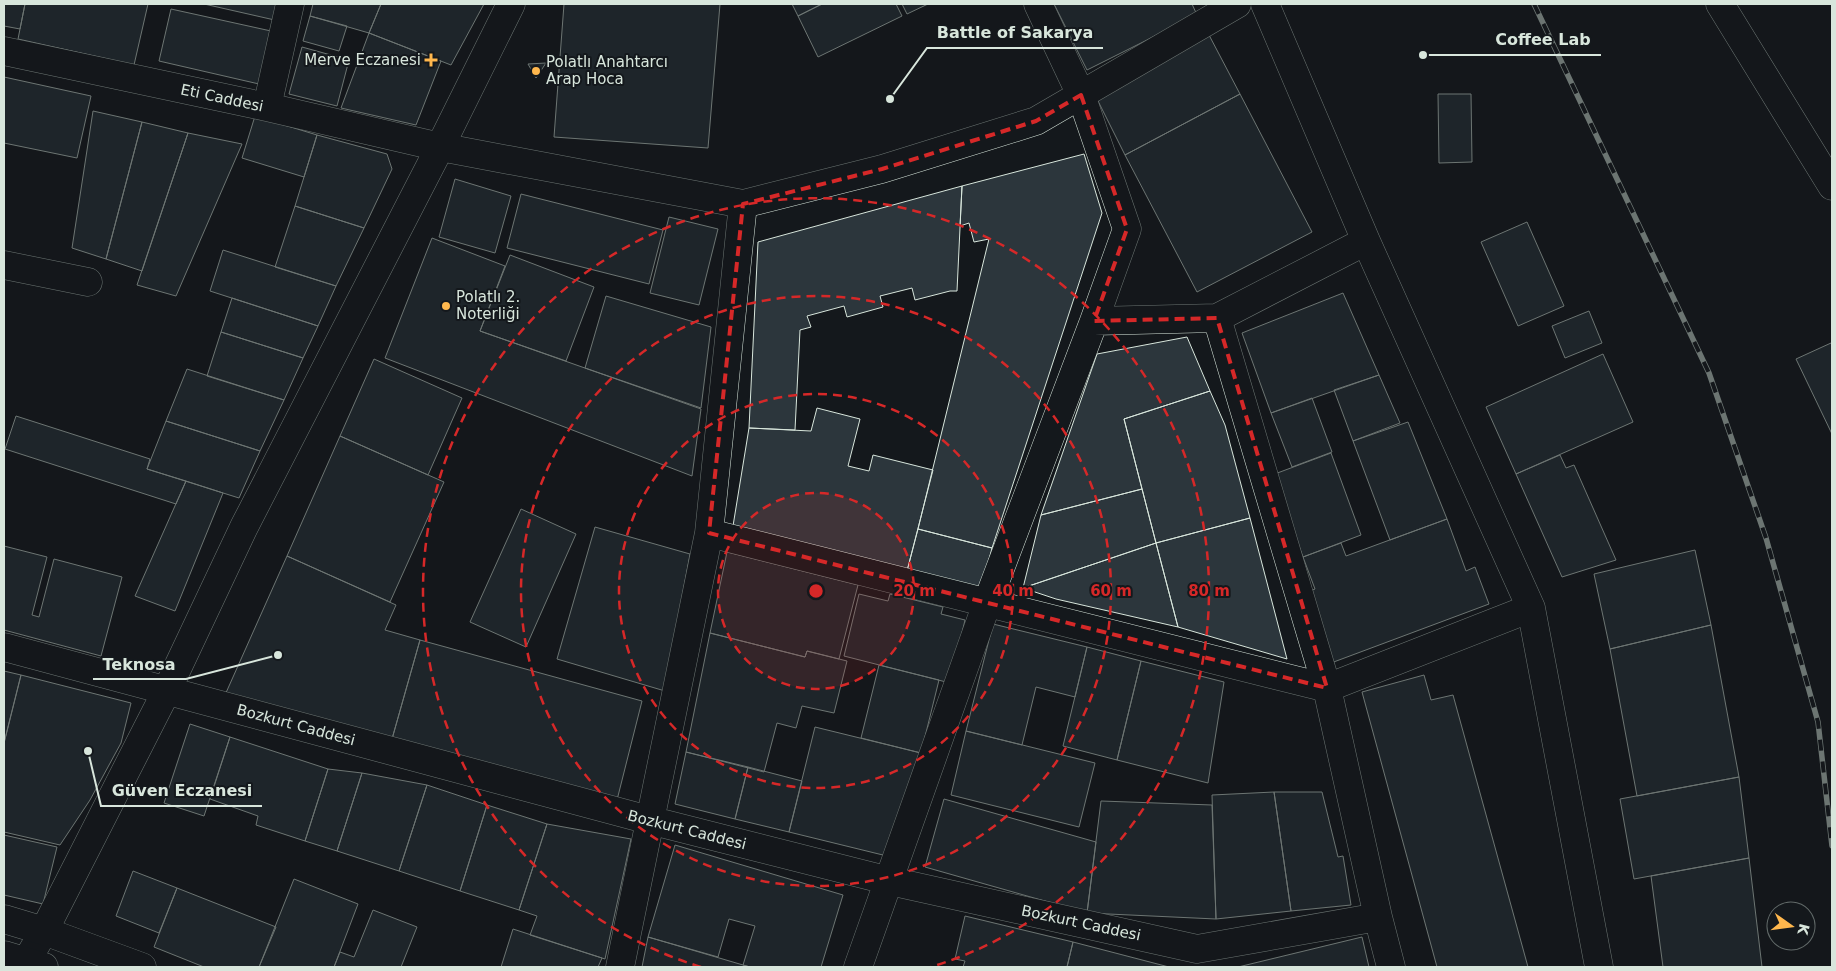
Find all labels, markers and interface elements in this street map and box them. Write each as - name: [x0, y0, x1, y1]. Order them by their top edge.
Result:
- callout: Battle of Sakarya: [927, 17, 1103, 48]
- text: Battle of Sakarya: [937, 23, 1093, 42]
- callout: Coffee Lab: [1486, 24, 1601, 55]
- text: Coffee Lab: [1495, 30, 1591, 49]
- place label: Merve Eczanesi: [304, 51, 421, 69]
- place label: Polatlı Anahtarcı Arap Hoca: [546, 53, 668, 88]
- marker: Merve Eczanesi: [425, 54, 437, 66]
- marker: Polatlı Anahtarcı Arap Hoca: [530, 65, 542, 77]
- street label: Eti Caddesi: [179, 80, 265, 116]
- place label: Polatlı 2. Noterliği: [456, 288, 520, 323]
- marker: Polatlı 2. Noterliği: [440, 300, 452, 312]
- centre of rings: [807, 582, 825, 600]
- text: 20 m: [893, 582, 935, 600]
- text: 40 m: [992, 582, 1034, 600]
- text: 60 m: [1090, 582, 1132, 600]
- text: 80 m: [1188, 582, 1230, 600]
- callout: Teknosa: [93, 648, 186, 679]
- text: Teknosa: [103, 655, 175, 674]
- street label: Bozkurt Caddesi: [235, 701, 357, 749]
- callout: Güven Eczanesi: [101, 775, 262, 806]
- text: Güven Eczanesi: [112, 781, 252, 800]
- street label: Bozkurt Caddesi: [626, 807, 748, 853]
- north arrow: [1766, 901, 1816, 951]
- street label: Bozkurt Caddesi: [1020, 902, 1142, 944]
- text: K: [1794, 922, 1813, 937]

